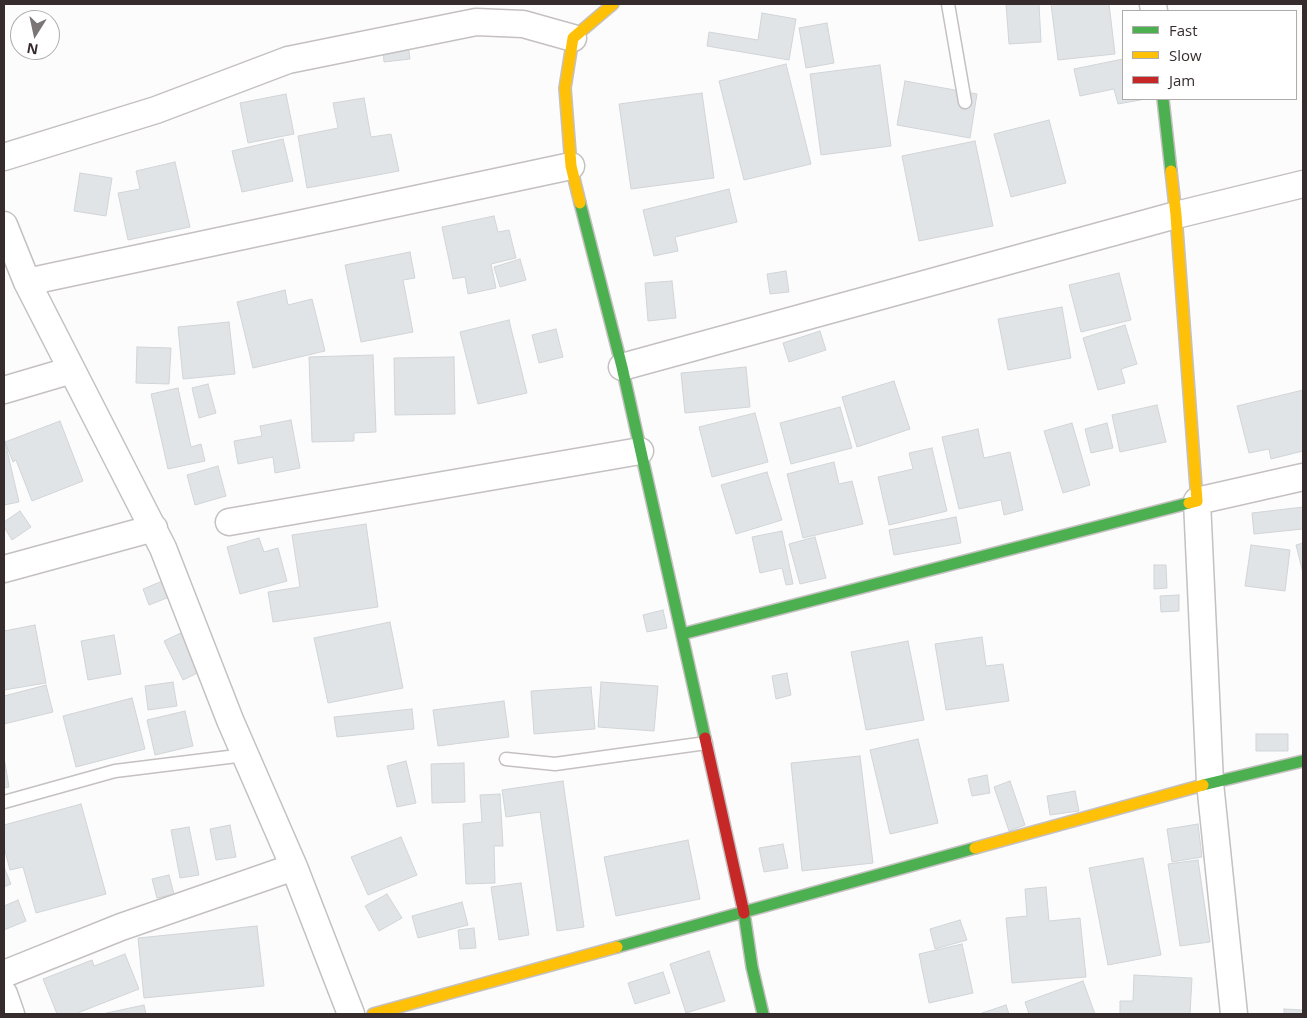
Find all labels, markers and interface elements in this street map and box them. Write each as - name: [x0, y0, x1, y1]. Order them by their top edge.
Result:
- north arrow: [10, 10, 60, 60]
- legend: [1122, 10, 1297, 100]
- text: Fast: [1169, 20, 1198, 40]
- text: N: [25, 39, 40, 60]
- text: Slow: [1169, 45, 1202, 65]
- text: Jam: [1169, 70, 1195, 90]

